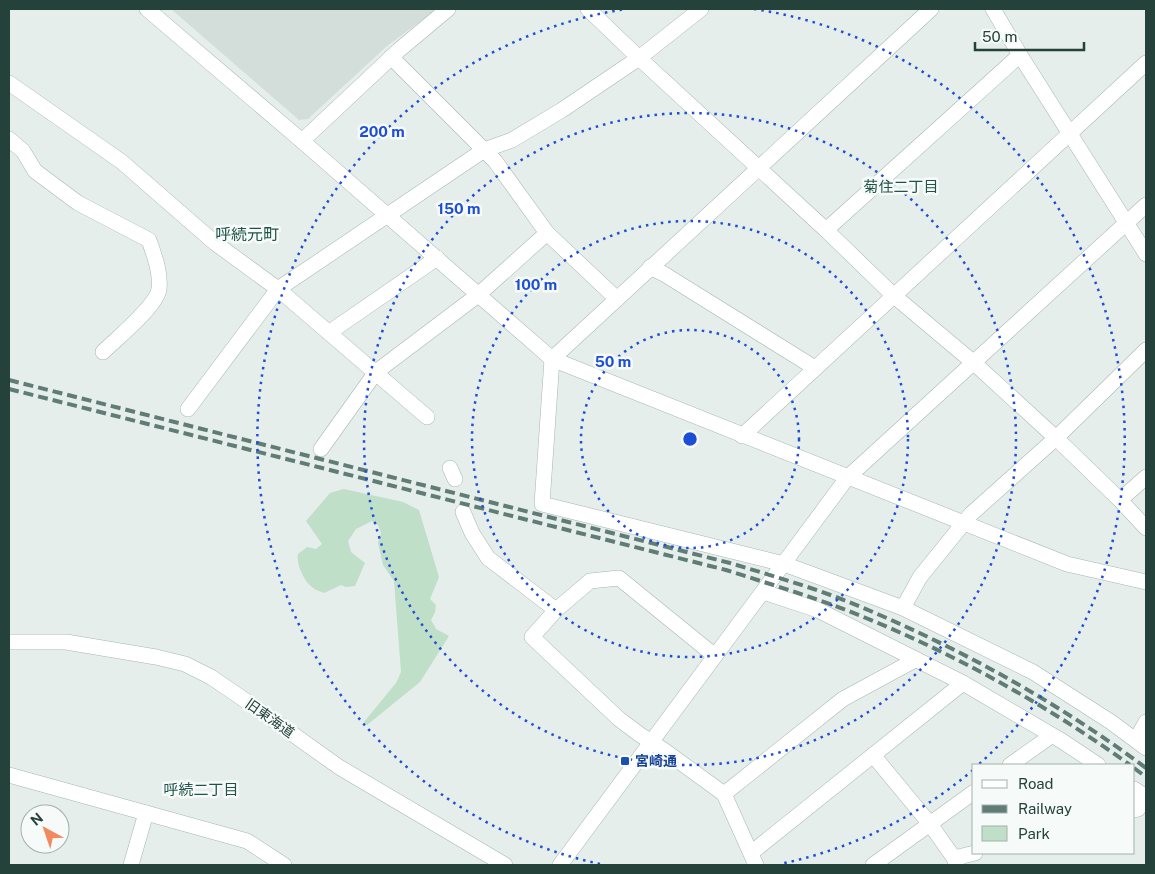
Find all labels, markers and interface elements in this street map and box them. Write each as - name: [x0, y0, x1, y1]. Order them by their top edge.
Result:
- scale bar: [975, 20, 1084, 52]
- text: 50 m: [982, 28, 1017, 45]
- text: 200 m: [359, 123, 405, 140]
- district label: 菊住二丁目: [863, 178, 939, 195]
- text: 150 m: [437, 200, 481, 217]
- district label: 呼続元町: [215, 225, 279, 244]
- text: 100 m: [515, 276, 557, 293]
- text: 50 m: [595, 353, 631, 370]
- centre of rings: [681, 430, 699, 448]
- street label: 旧東海道: [242, 695, 298, 741]
- place label: 宮崎通: [635, 753, 677, 769]
- marker: 宮崎通: [619, 755, 631, 767]
- legend: [972, 764, 1135, 854]
- text: Road: [1018, 775, 1054, 792]
- district label: 呼続二丁目: [163, 781, 239, 798]
- text: Railway: [1018, 800, 1072, 817]
- north arrow: [20, 804, 70, 854]
- text: N: [27, 809, 46, 829]
- text: Park: [1018, 825, 1050, 842]

